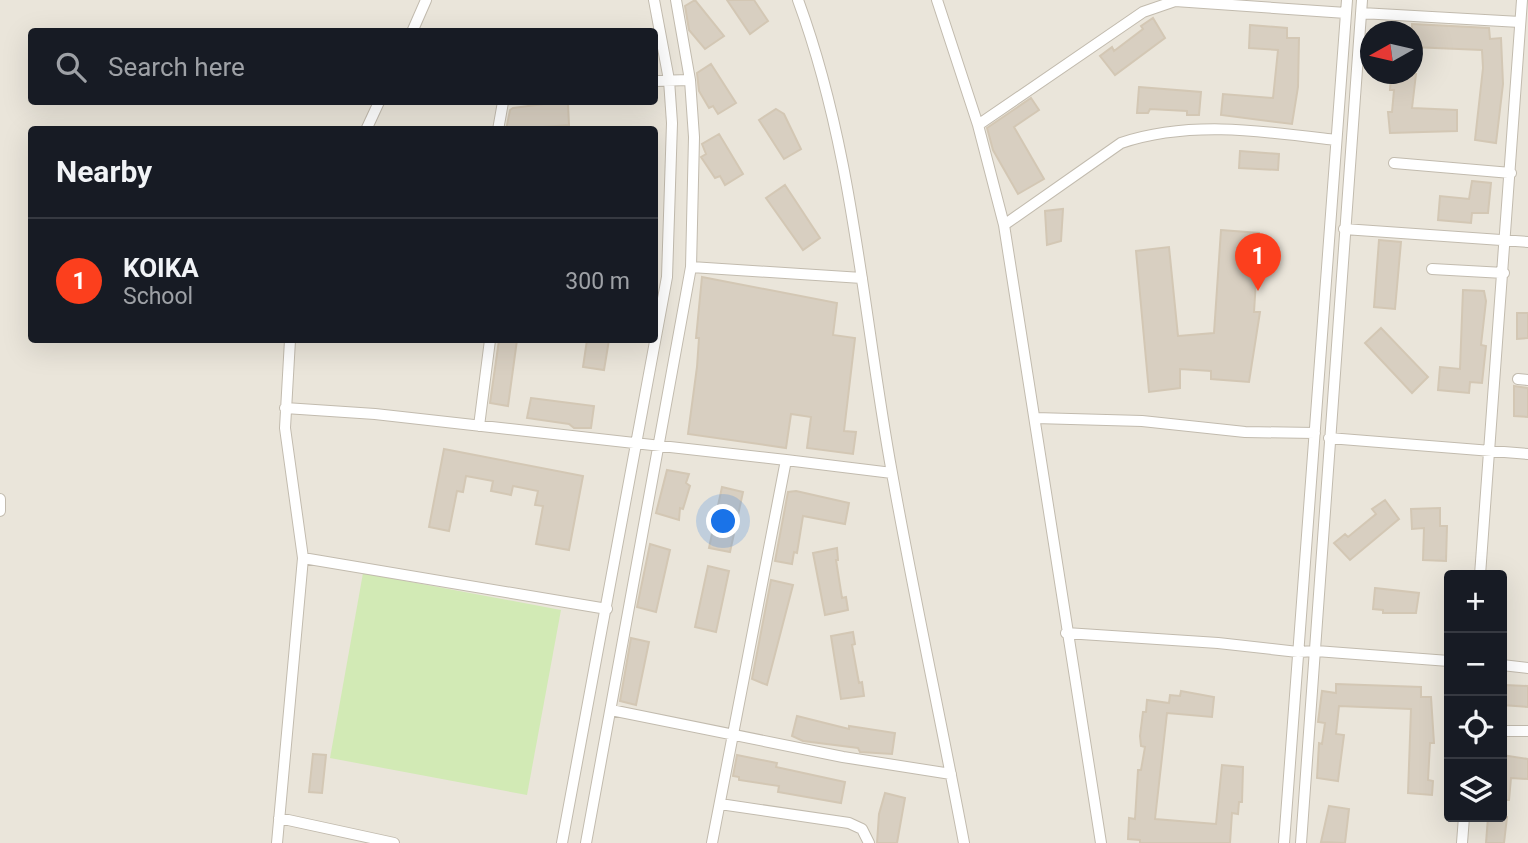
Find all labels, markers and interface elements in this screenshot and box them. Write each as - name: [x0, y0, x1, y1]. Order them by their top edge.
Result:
- north arrow: [1360, 21, 1423, 84]
- search box: [28, 28, 658, 105]
- icon: search: [52, 48, 90, 86]
- text: Search here: [108, 52, 245, 82]
- text: Nearby: [56, 154, 152, 189]
- pin: 1: [1235, 233, 1281, 291]
- text: KOIKA: [123, 253, 199, 283]
- text: 1: [72, 268, 86, 295]
- text: 300 m: [565, 268, 630, 295]
- text: School: [123, 283, 193, 310]
- your location: [706, 504, 740, 538]
- map controls: [1444, 570, 1507, 822]
- button: +: [1444, 570, 1507, 633]
- button: −: [1444, 633, 1507, 696]
- button: locate: [1444, 696, 1507, 759]
- button: layers: [1444, 759, 1507, 822]

